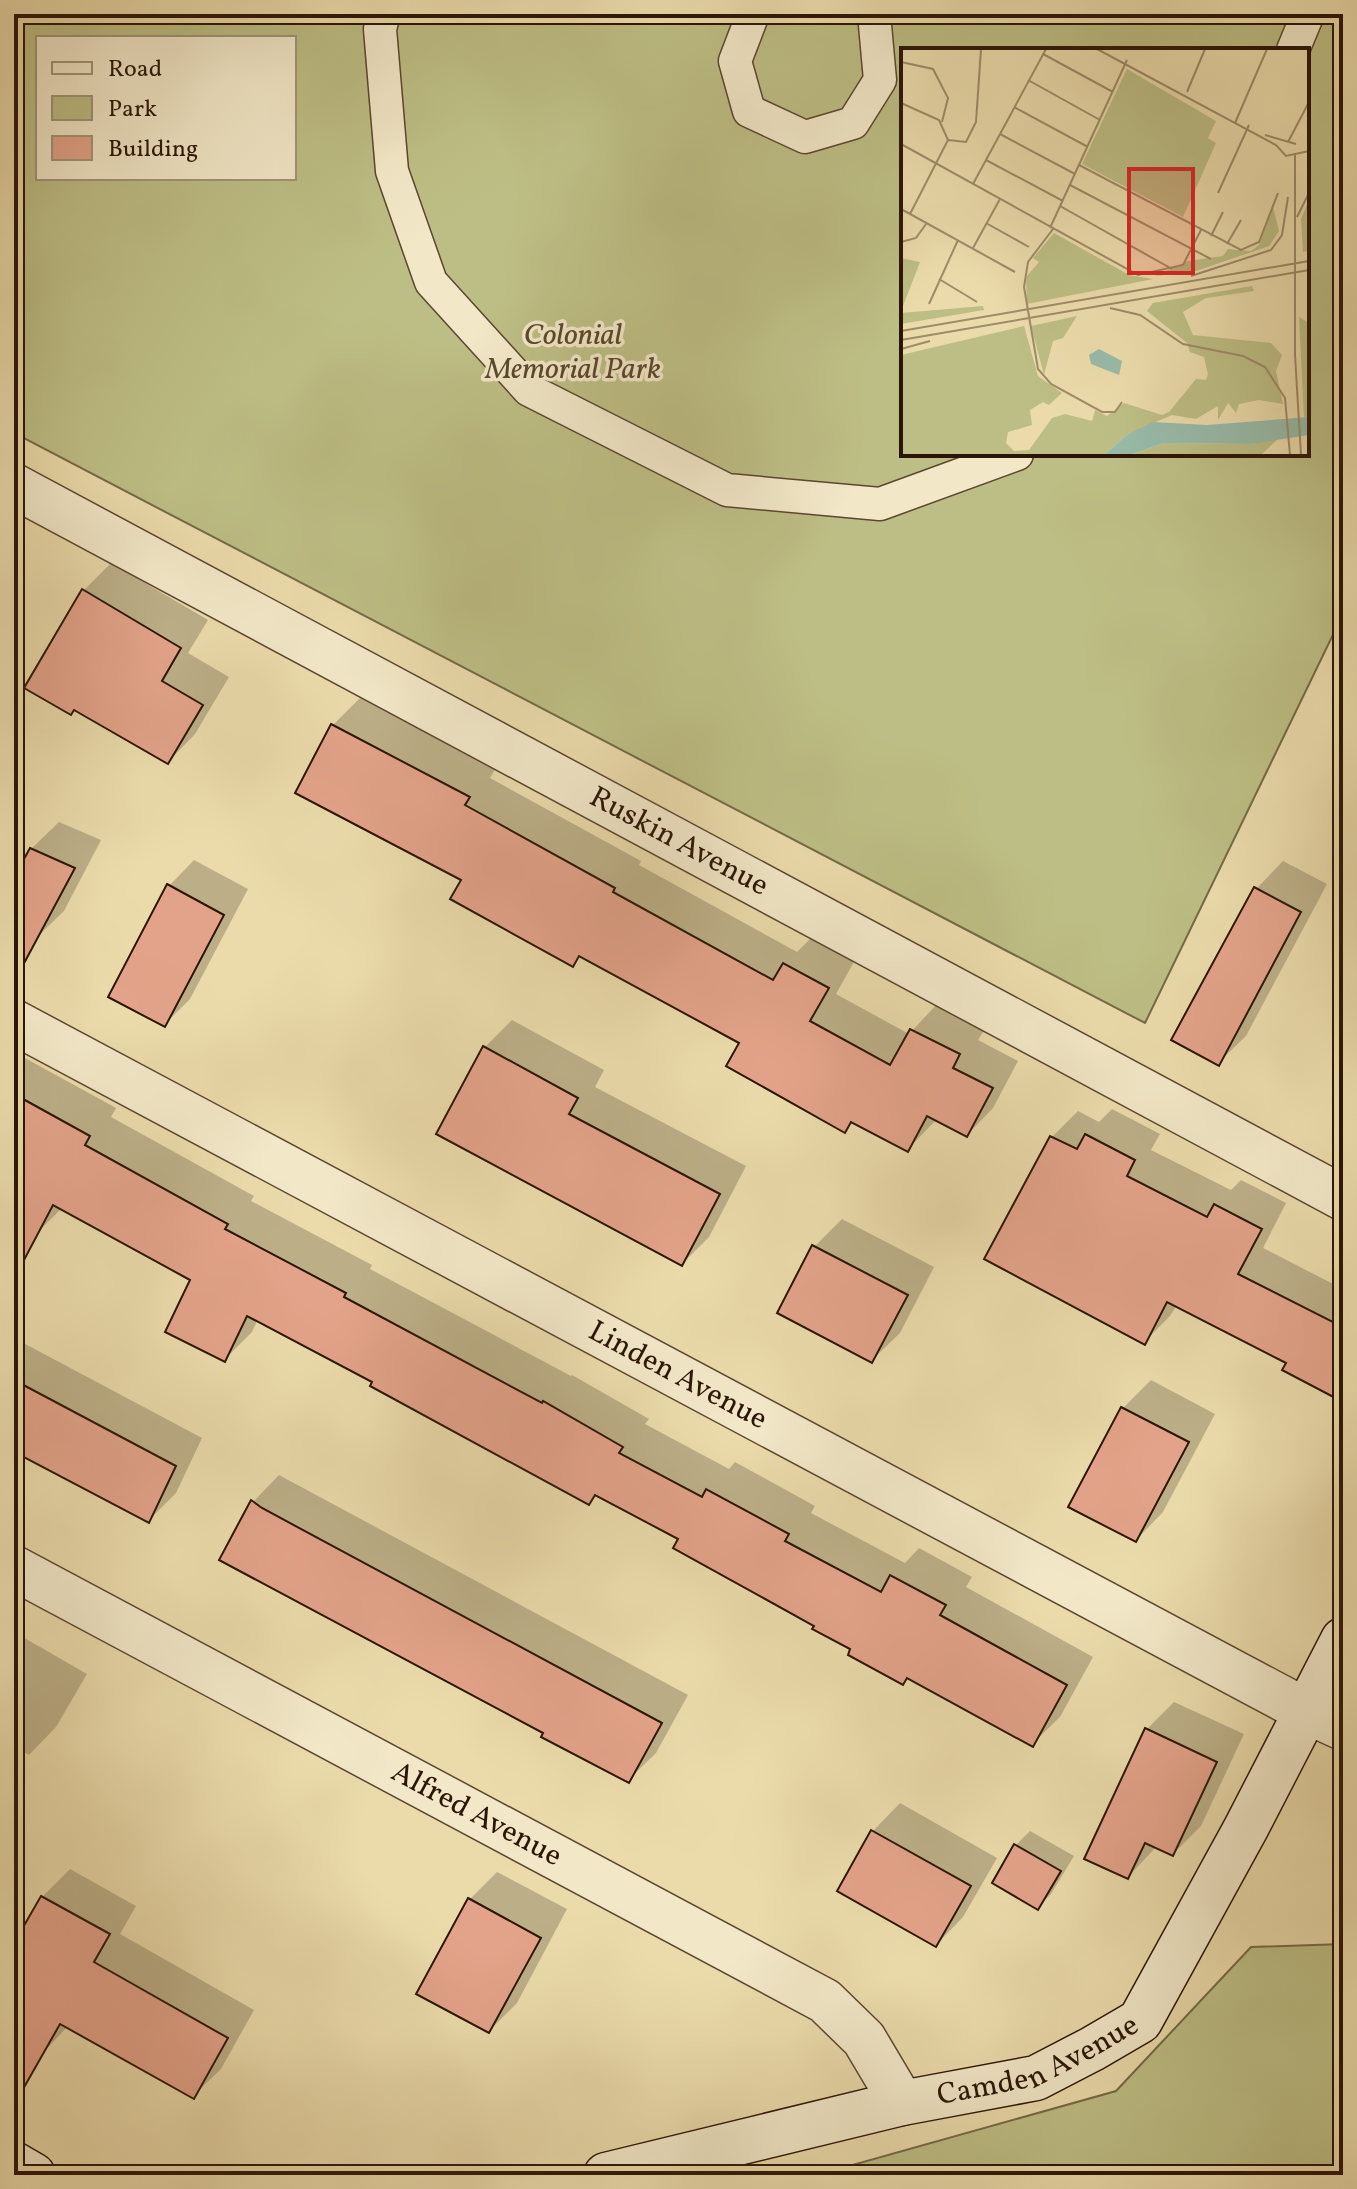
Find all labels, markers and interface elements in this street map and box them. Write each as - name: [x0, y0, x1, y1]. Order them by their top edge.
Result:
- legend: [36, 36, 296, 180]
- inset map: [901, 48, 1309, 456]
- text: Road: [108, 53, 162, 87]
- text: Park: [108, 93, 157, 127]
- text: Building: [108, 133, 198, 167]
- park label: Colonial Memorial Park: [484, 315, 661, 391]
- street label: Ruskin Avenue: [582, 777, 776, 907]
- street label: Linden Avenue: [581, 1311, 774, 1441]
- street label: Alfred Avenue: [383, 1752, 569, 1878]
- street label: Camden Avenue: [934, 2005, 1147, 2117]

